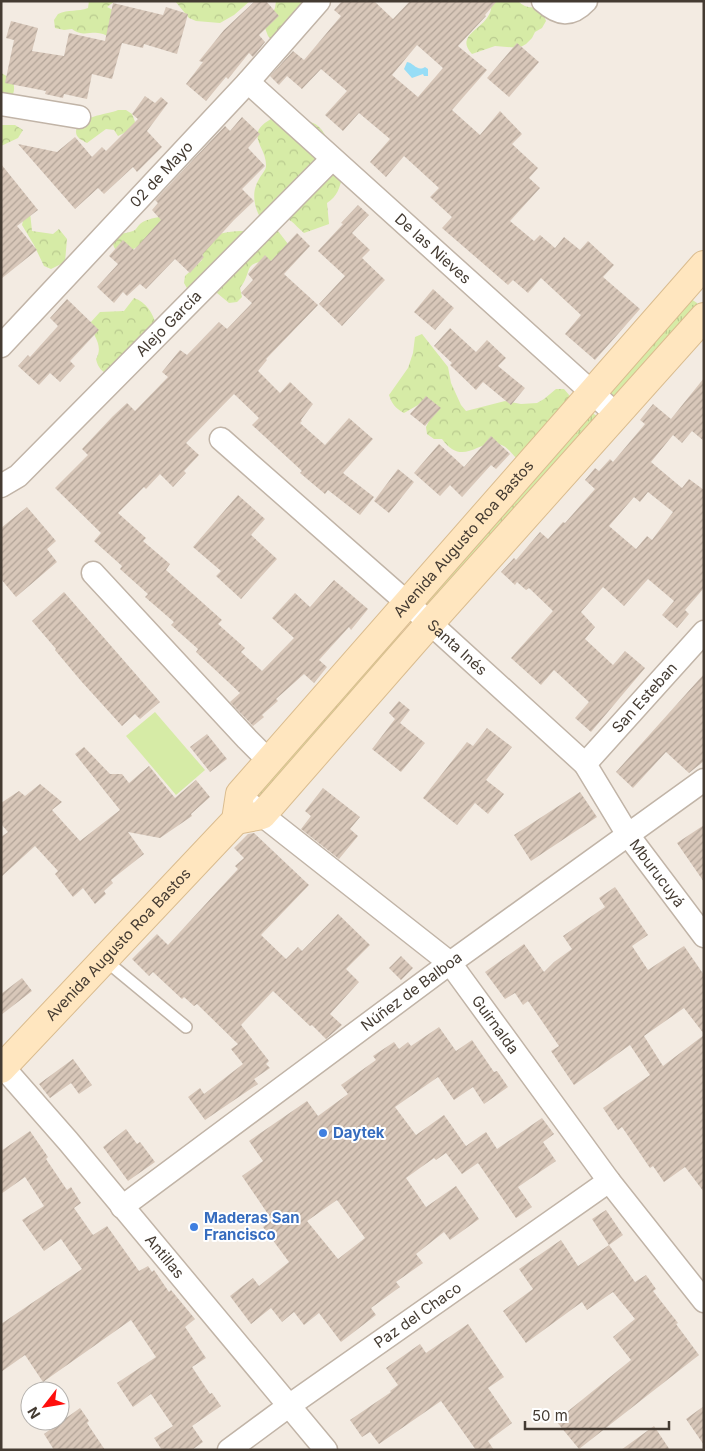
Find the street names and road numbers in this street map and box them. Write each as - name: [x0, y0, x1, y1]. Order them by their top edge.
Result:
- street label: 02 de Mayo: [126, 137, 197, 211]
- street label: De las Nieves: [391, 209, 475, 288]
- street label: Alejo García: [132, 286, 205, 360]
- street label: Avenida Augusto Roa Bastos: [389, 456, 537, 621]
- street label: Santa Inés: [424, 615, 491, 679]
- street label: San Esteban: [608, 658, 681, 737]
- street label: Mburucuyá: [625, 835, 689, 911]
- street label: Avenida Augusto Roa Bastos: [41, 864, 195, 1025]
- street label: Núñez de Balboa: [357, 947, 466, 1035]
- street label: Guirnalda: [468, 991, 523, 1058]
- street label: Antillas: [141, 1230, 189, 1282]
- street label: Paz del Chaco: [370, 1278, 465, 1352]

